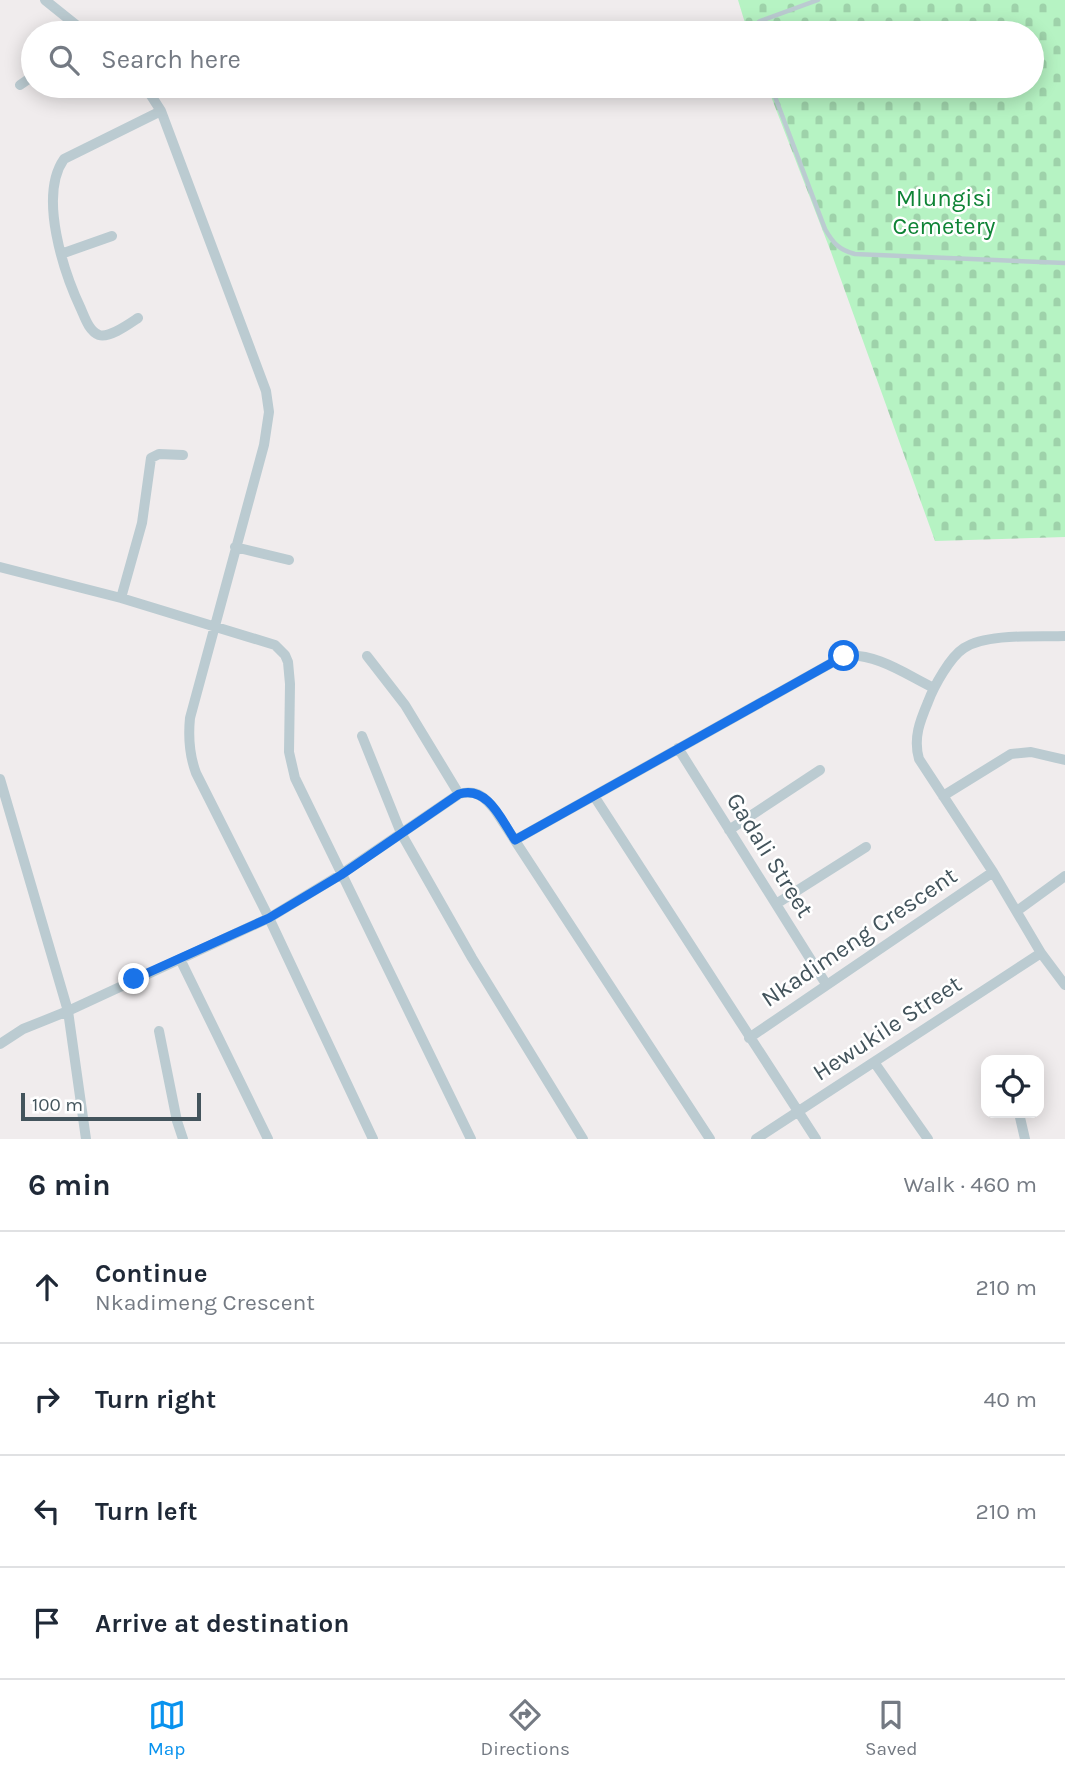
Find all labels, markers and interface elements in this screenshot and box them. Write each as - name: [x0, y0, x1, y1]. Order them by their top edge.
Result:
- search box: [21, 21, 1044, 98]
- icon: search: [45, 41, 83, 79]
- text: Search here: [101, 44, 241, 75]
- park label: Mlungisi Cemetery: [892, 184, 996, 240]
- route start: [828, 640, 859, 671]
- street label: Gadali Street: [721, 788, 819, 922]
- street label: Nkadimeng Crescent: [756, 861, 962, 1013]
- route end: [118, 963, 149, 994]
- street label: Hewukile Street: [807, 970, 967, 1086]
- map controls: [981, 1055, 1044, 1118]
- button: locate: [981, 1055, 1044, 1118]
- scale bar: [21, 1090, 201, 1122]
- text: 100 m: [32, 1094, 83, 1116]
- text: 6 min: [28, 1167, 111, 1203]
- text: Walk · 460 m: [903, 1171, 1037, 1198]
- text: Continue: [95, 1258, 207, 1289]
- icon: ahead: [28, 1268, 66, 1306]
- text: 210 m: [975, 1274, 1037, 1301]
- text: Nkadimeng Crescent: [95, 1289, 315, 1316]
- icon: right: [28, 1380, 66, 1418]
- text: Turn right: [95, 1384, 216, 1415]
- text: 40 m: [984, 1386, 1037, 1413]
- icon: left: [28, 1492, 66, 1530]
- text: Turn left: [95, 1496, 197, 1527]
- text: 210 m: [975, 1498, 1037, 1525]
- icon: arrive: [28, 1604, 66, 1642]
- text: Arrive at destination: [95, 1608, 349, 1639]
- tab: Map: [148, 1696, 186, 1760]
- tab: Directions: [481, 1696, 570, 1760]
- tab: Saved: [865, 1696, 917, 1760]

